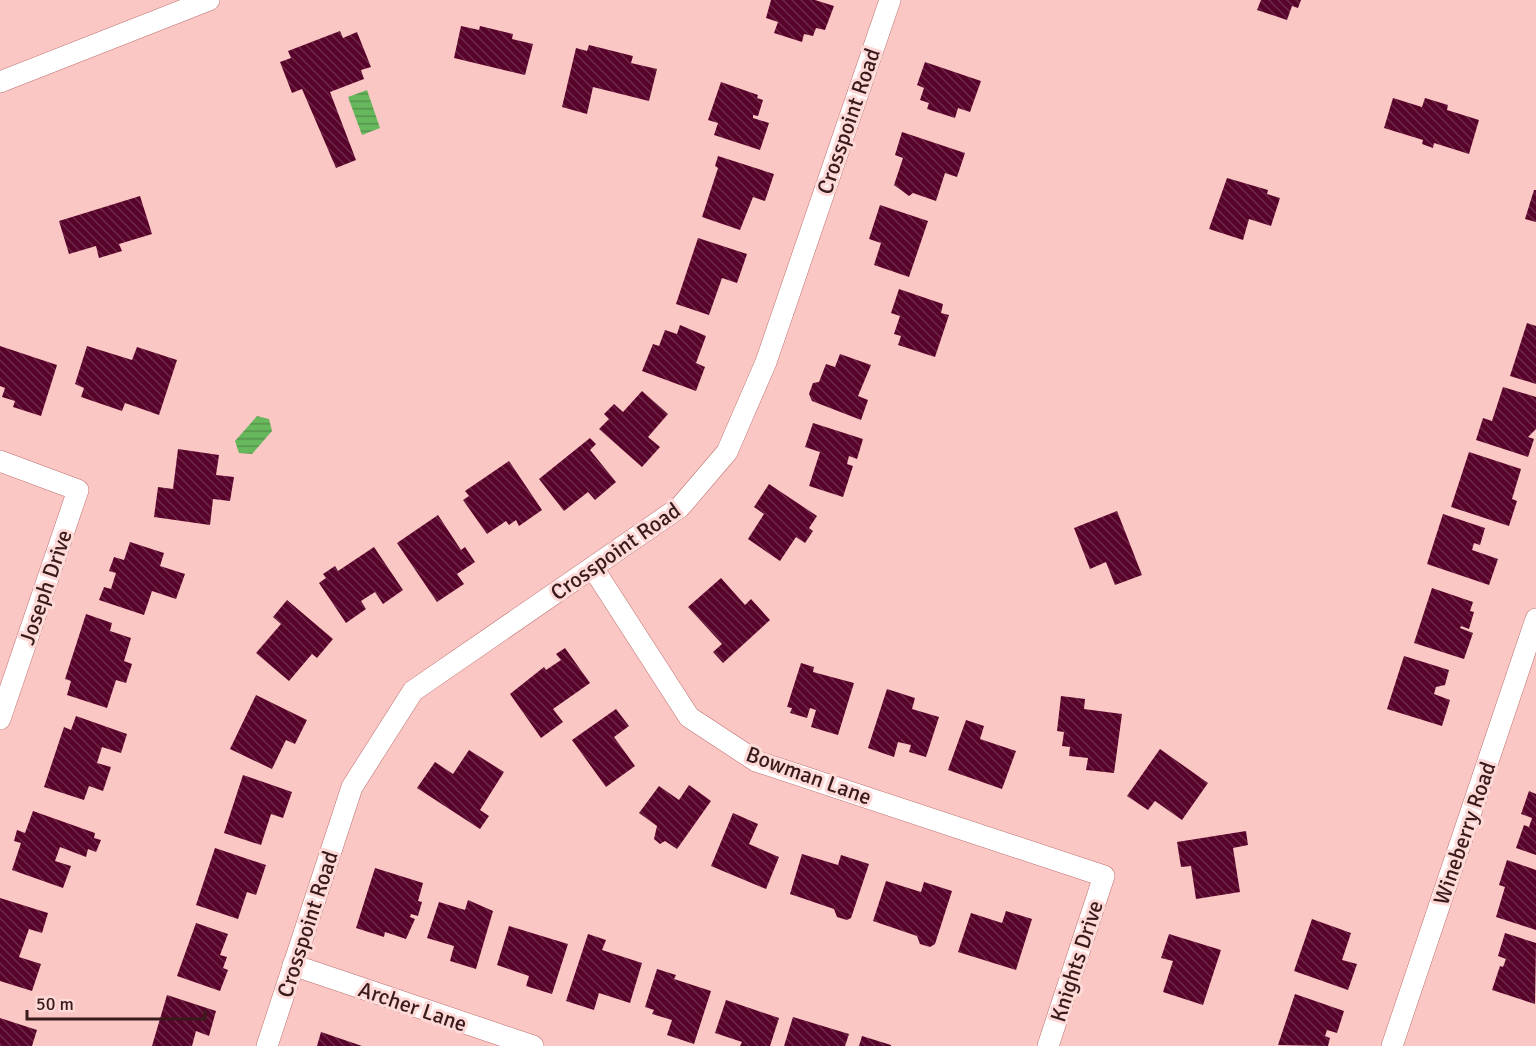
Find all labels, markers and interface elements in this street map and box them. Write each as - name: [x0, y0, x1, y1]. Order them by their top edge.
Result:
- street label: Crosspoint Road: [811, 45, 886, 198]
- street label: Crosspoint Road: [545, 497, 685, 606]
- street label: Joseph Drive: [13, 526, 78, 648]
- street label: Bowman Lane: [742, 740, 875, 811]
- street label: Wineberry Road: [1427, 758, 1502, 908]
- street label: Crosspoint Road: [271, 848, 344, 1001]
- street label: Knights Drive: [1044, 897, 1109, 1025]
- street label: Archer Lane: [355, 975, 471, 1038]
- scale bar: [27, 983, 206, 1021]
- text: 50 m: [36, 993, 74, 1015]

